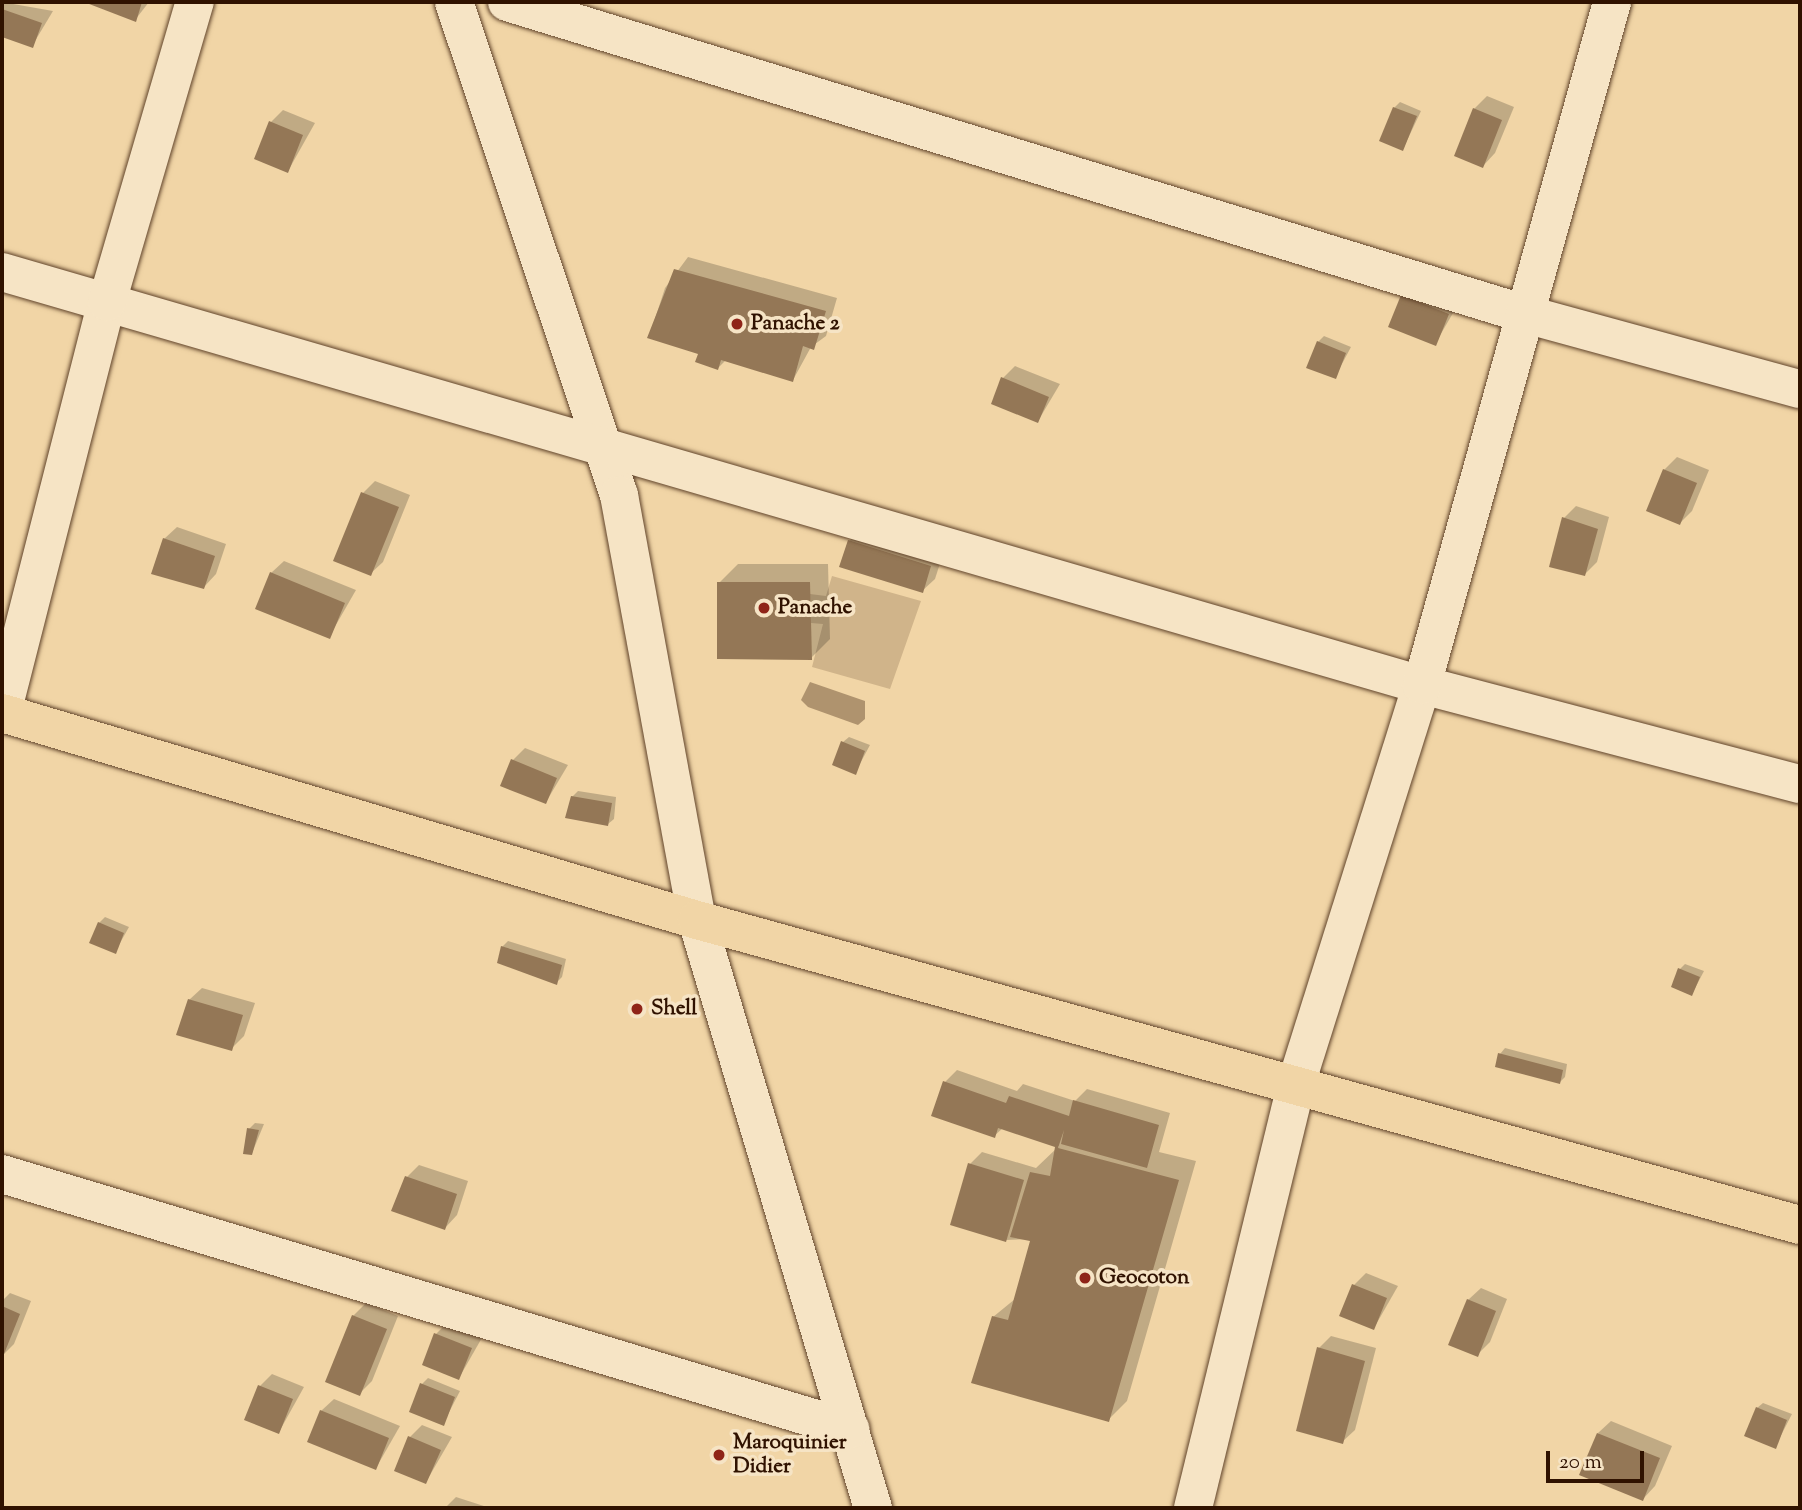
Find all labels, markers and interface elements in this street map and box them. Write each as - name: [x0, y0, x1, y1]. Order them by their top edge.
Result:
- place label: Panache 2: [751, 311, 840, 337]
- marker: Panache 2: [729, 316, 745, 332]
- place label: Panache: [778, 595, 852, 621]
- marker: Panache: [756, 600, 772, 616]
- place label: Shell: [651, 996, 697, 1022]
- marker: Shell: [629, 1001, 645, 1017]
- place label: Geocoton: [1099, 1265, 1189, 1291]
- marker: Geocoton: [1077, 1270, 1093, 1286]
- place label: Maroquinier Didier: [733, 1430, 847, 1480]
- scale bar: [1550, 1436, 1648, 1480]
- marker: Maroquinier Didier: [711, 1447, 727, 1463]
- text: 20 m: [1559, 1448, 1602, 1478]

